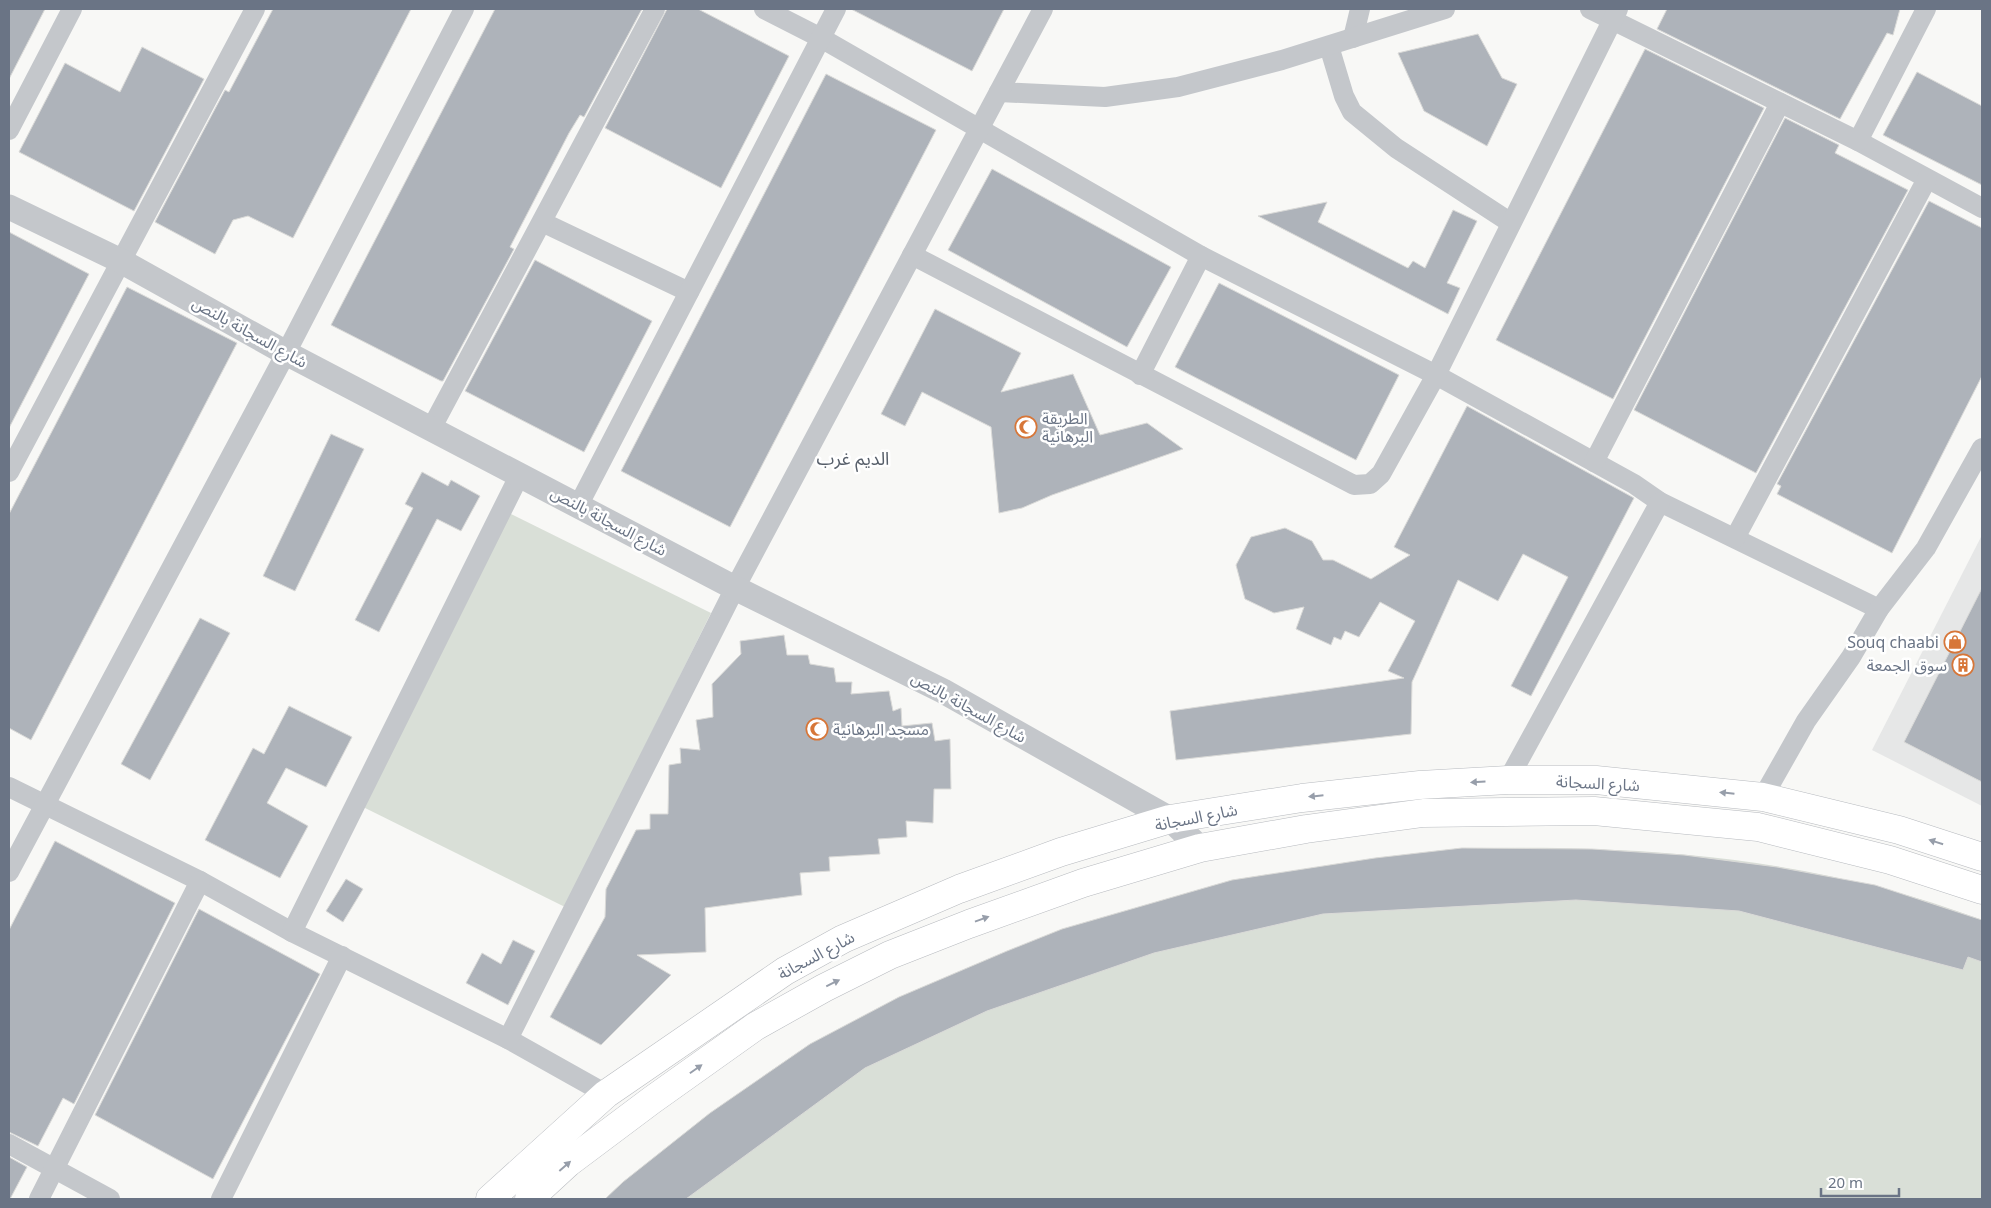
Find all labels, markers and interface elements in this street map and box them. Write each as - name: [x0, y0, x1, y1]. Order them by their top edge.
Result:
- street label: شارع السجانة بالنص: [188, 291, 311, 374]
- place label: الطريقة البرهانية: [1042, 407, 1093, 447]
- mosque icon: الطريقة البرهانية: [1014, 415, 1038, 439]
- district label: الديم غرب: [817, 446, 889, 472]
- street label: شارع السجانة بالنص: [546, 481, 671, 563]
- shop icon: Souq chaabi: [1943, 630, 1967, 654]
- place label: Souq chaabi: [1847, 631, 1939, 653]
- building icon: سوق الجمعة: [1951, 653, 1975, 677]
- place label: سوق الجمعة: [1867, 654, 1947, 676]
- street label: شارع السجانة بالنص: [907, 666, 1030, 749]
- mosque icon: مسجد البرهانية: [805, 717, 829, 741]
- place label: مسجد البرهانية: [833, 718, 929, 740]
- street label: شارع السجانة: [1555, 770, 1640, 798]
- one-way arrow: [1469, 778, 1485, 786]
- one-way arrow: [1719, 789, 1735, 797]
- one-way arrow: [1308, 792, 1324, 800]
- street label: شارع السجانة: [1153, 798, 1240, 838]
- one-way arrow: [1928, 837, 1943, 845]
- one-way arrow: [975, 915, 990, 922]
- street label: شارع السجانة: [774, 926, 859, 986]
- one-way arrow: [826, 979, 840, 987]
- one-way arrow: [689, 1064, 702, 1074]
- one-way arrow: [559, 1161, 572, 1172]
- scale bar: [1821, 1166, 1898, 1198]
- text: 20 m: [1828, 1172, 1863, 1192]

